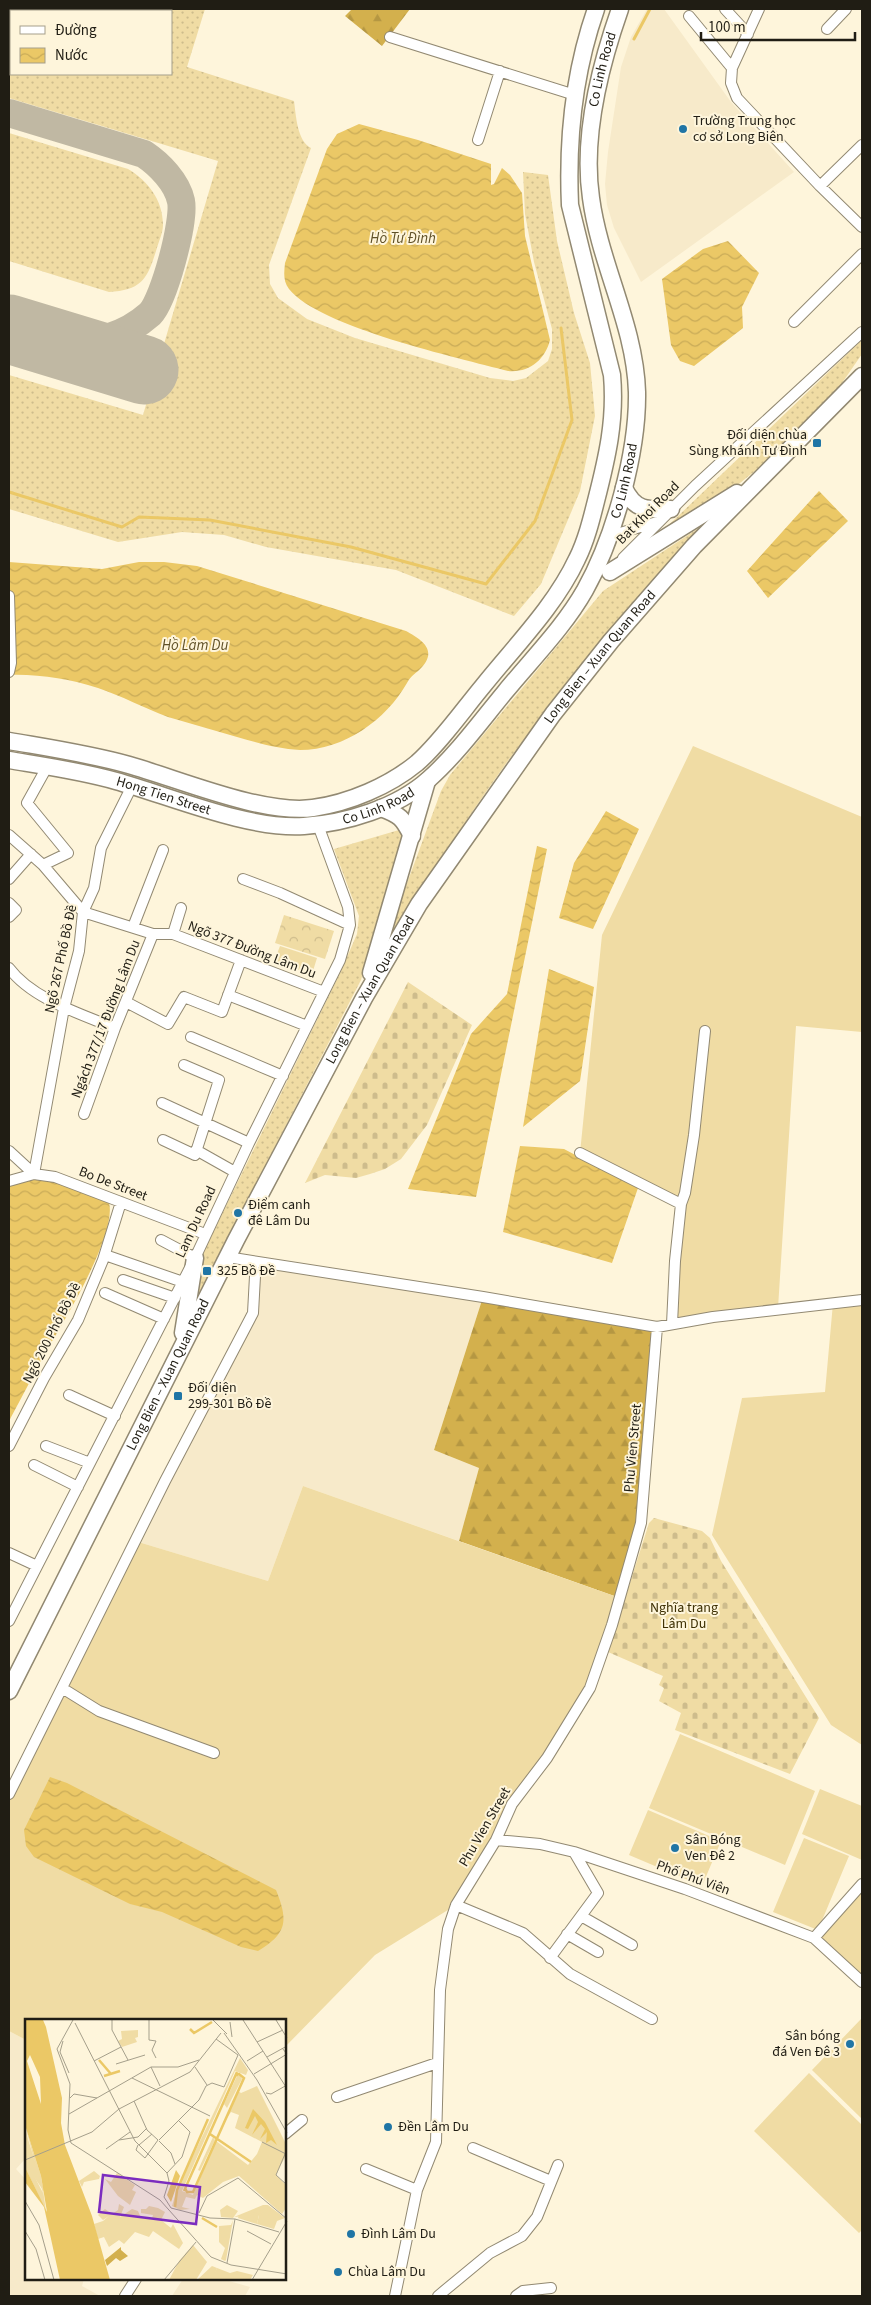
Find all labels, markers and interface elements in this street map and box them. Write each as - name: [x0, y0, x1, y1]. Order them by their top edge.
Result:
- legend: [10, 10, 172, 75]
- scale bar: [701, 10, 855, 42]
- text: 100 m: [708, 17, 746, 38]
- text: Đường: [55, 20, 97, 41]
- street label: Co Linh Road: [584, 29, 622, 109]
- text: Nước: [55, 45, 88, 66]
- place label: Trường Trung học cơ sở Long Biên: [693, 111, 796, 147]
- marker: Trường Trung học cơ sở Long Biên: [677, 123, 689, 135]
- water label: Hồ Tư Đình: [370, 228, 436, 249]
- place label: Đối diện chùa Sùng Khánh Tư Đình: [689, 425, 807, 461]
- marker: Đối diện chùa Sùng Khánh Tư Đình: [811, 437, 823, 449]
- street label: Co Linh Road: [606, 442, 643, 521]
- street label: Bat Khoi Road: [612, 477, 684, 549]
- street label: Long Bien – Xuan Quan Road: [539, 586, 661, 728]
- water label: Hồ Lâm Du: [162, 635, 228, 656]
- street label: Hong Tien Street: [114, 772, 213, 820]
- street label: Co Linh Road: [340, 783, 419, 830]
- street label: Ngõ 267 Phố Bồ Đề: [40, 903, 82, 1015]
- street label: Long Bien – Xuan Quan Road: [321, 912, 420, 1067]
- street label: Ngõ 377 Đường Lâm Du: [185, 916, 319, 984]
- street label: Ngách 377/17 Đường Lâm Du: [66, 937, 146, 1101]
- street label: Bo De Street: [76, 1162, 150, 1206]
- street label: Lam Du Road: [171, 1183, 221, 1261]
- place label: Điểm canh đê Lâm Du: [248, 1195, 310, 1231]
- marker: Điểm canh đê Lâm Du: [232, 1207, 244, 1219]
- place label: 325 Bồ Đề: [217, 1261, 275, 1281]
- marker: 325 Bồ Đề: [201, 1265, 213, 1277]
- street label: Ngõ 200 Phố Bồ Đề: [18, 1279, 86, 1387]
- street label: Long Bien – Xuan Quan Road: [122, 1296, 215, 1454]
- place label: Đối diện 299-301 Bồ Đề: [188, 1378, 271, 1414]
- marker: Đối diện 299-301 Bồ Đề: [172, 1390, 184, 1402]
- street label: Phu Vien Street: [619, 1402, 647, 1493]
- park label: Nghĩa trang Lâm Du: [650, 1598, 718, 1634]
- street label: Phu Vien Street: [454, 1783, 516, 1871]
- place label: Sân Bóng Ven Đê 2: [685, 1830, 741, 1866]
- marker: Sân Bóng Ven Đê 2: [669, 1842, 681, 1854]
- street label: Phố Phú Viên: [653, 1855, 733, 1901]
- inset map: [25, 2019, 286, 2280]
- place label: Sân bóng đá Ven Đê 3: [772, 2026, 840, 2062]
- marker: Sân bóng đá Ven Đê 3: [844, 2038, 856, 2050]
- place label: Đền Lâm Du: [398, 2117, 469, 2137]
- marker: Đền Lâm Du: [382, 2121, 394, 2133]
- place label: Đình Lâm Du: [361, 2224, 436, 2244]
- marker: Đình Lâm Du: [345, 2228, 357, 2240]
- place label: Chùa Lâm Du: [348, 2262, 426, 2282]
- marker: Chùa Lâm Du: [332, 2266, 344, 2278]

